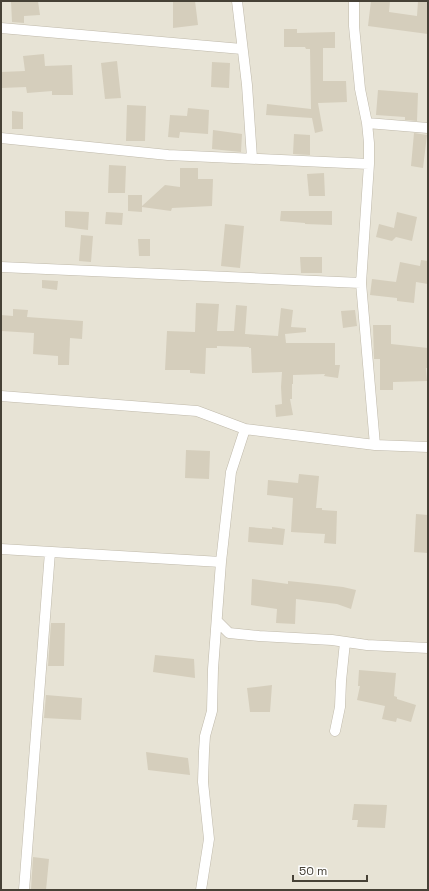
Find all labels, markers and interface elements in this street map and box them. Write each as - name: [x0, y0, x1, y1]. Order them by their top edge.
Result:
- scale bar: [293, 857, 367, 883]
- text: 50 m: [299, 863, 327, 879]

